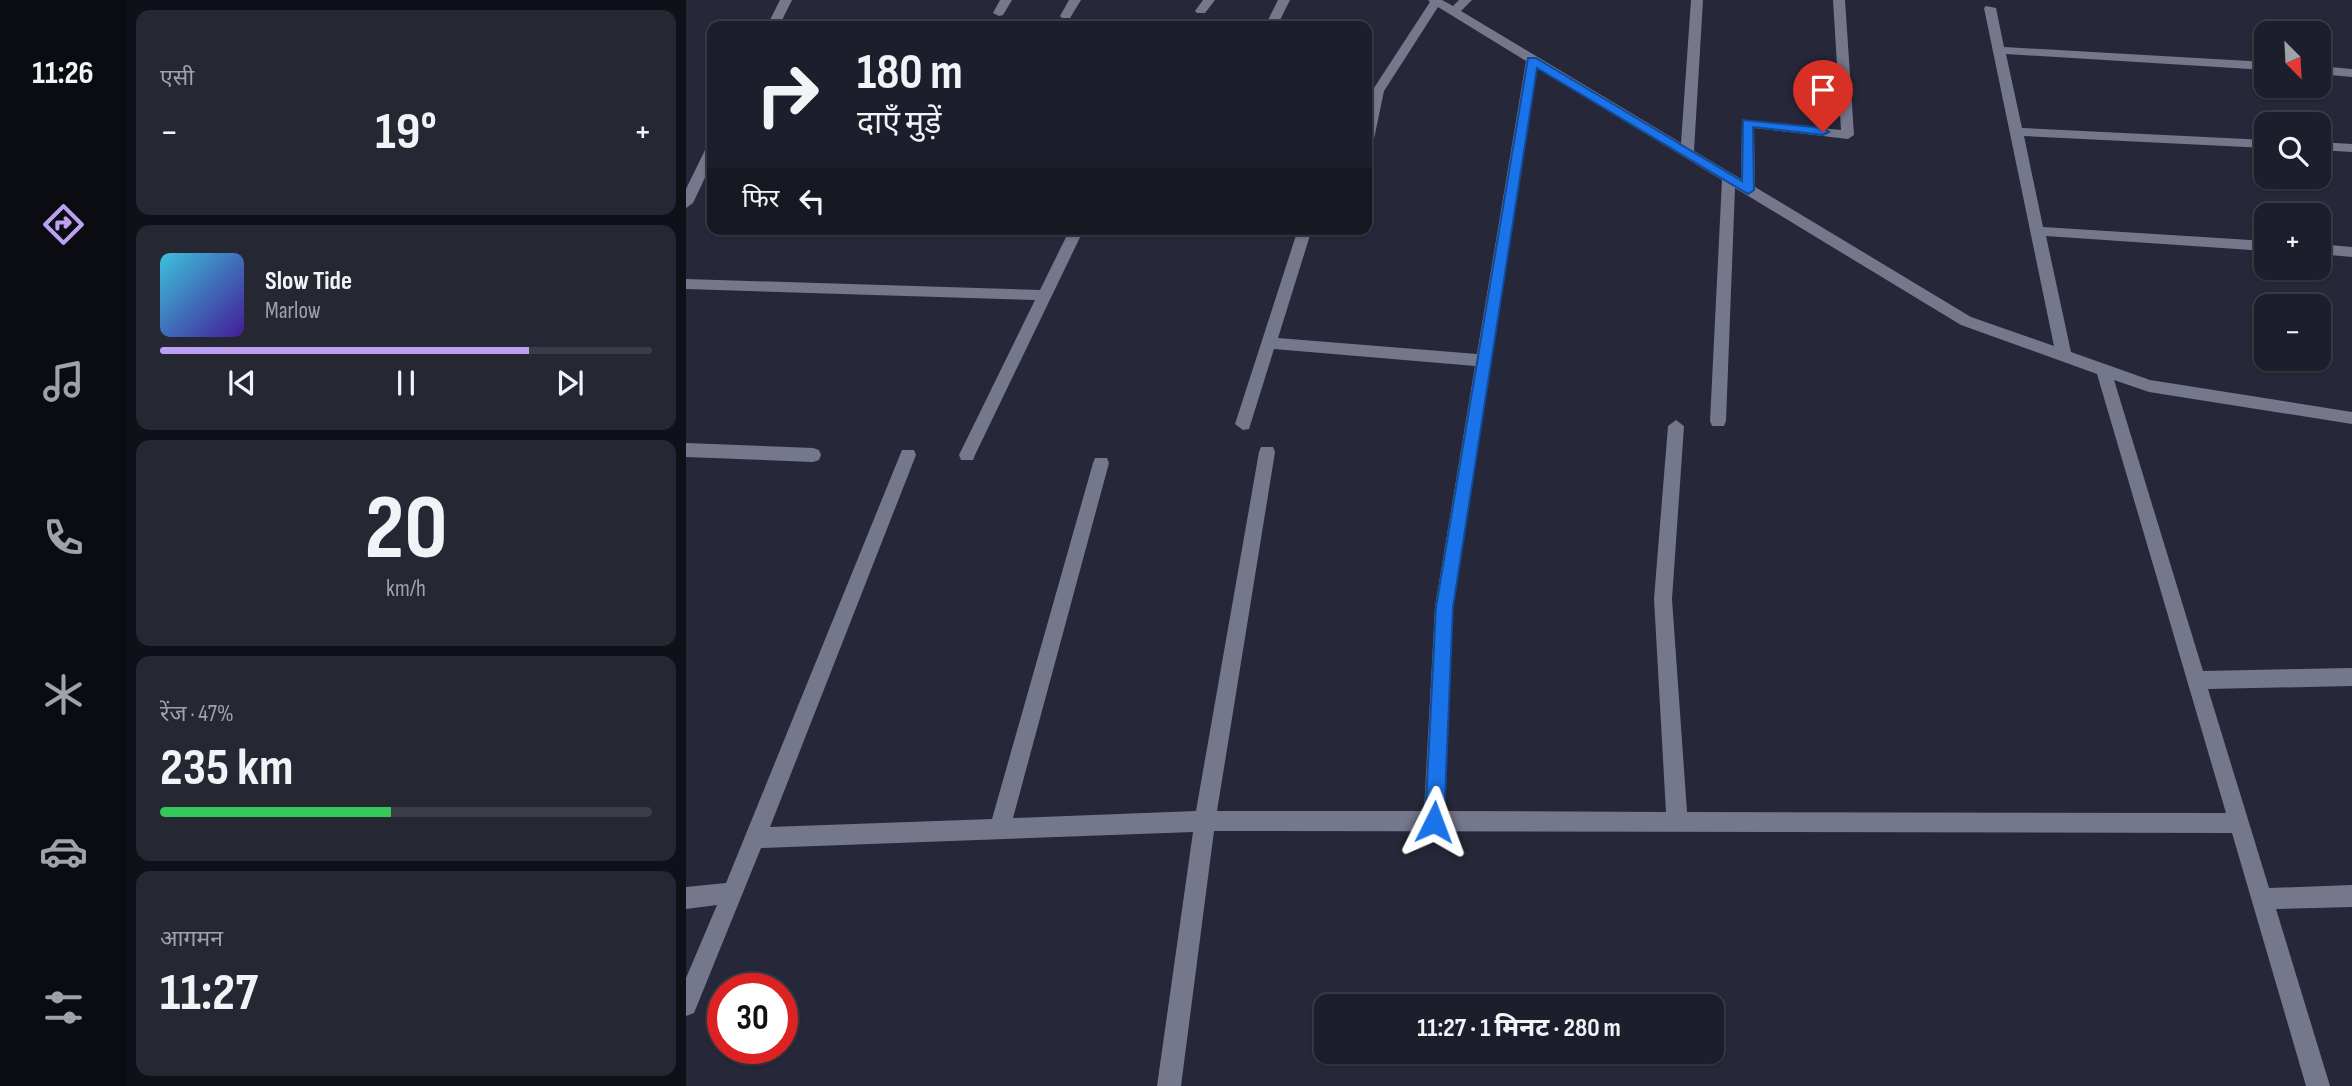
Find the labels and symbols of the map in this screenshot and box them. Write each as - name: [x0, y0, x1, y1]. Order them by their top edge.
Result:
- north arrow: [2254, 21, 2331, 98]
- pin: [1793, 60, 1853, 132]
- position arrow: [1397, 785, 1471, 859]
- speed limit sign: 30: [707, 973, 798, 1064]

